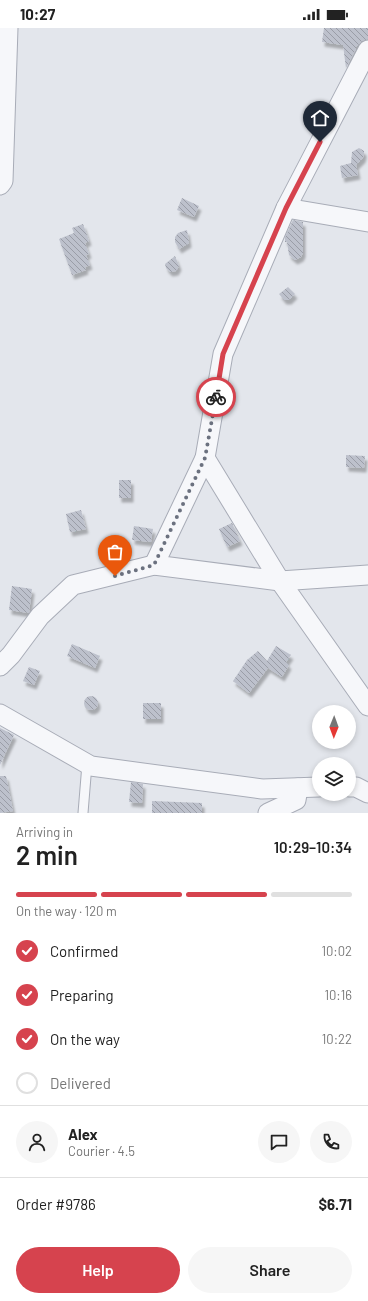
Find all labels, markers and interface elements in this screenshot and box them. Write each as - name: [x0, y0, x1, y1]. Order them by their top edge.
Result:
- text: 10:27: [20, 5, 55, 23]
- pin: [303, 101, 337, 142]
- icon: home: [309, 107, 331, 129]
- courier: [196, 377, 236, 417]
- icon: bike: [205, 386, 227, 408]
- pin: [98, 535, 132, 576]
- icon: bag: [104, 541, 126, 563]
- north arrow: [312, 705, 356, 749]
- map controls: [312, 705, 356, 801]
- button: layers: [312, 757, 356, 801]
- text: Arriving in: [16, 824, 73, 840]
- text: 10:29–10:34: [274, 838, 352, 856]
- text: 2 min: [16, 839, 78, 870]
- text: On the way · 120 m: [16, 903, 117, 919]
- icon: check: [16, 940, 38, 962]
- text: Confirmed: [50, 942, 118, 960]
- text: 10:02: [321, 943, 352, 959]
- icon: check: [16, 984, 38, 1006]
- text: Preparing: [50, 986, 114, 1004]
- text: 10:16: [324, 987, 352, 1003]
- icon: check: [16, 1028, 38, 1050]
- text: On the way: [50, 1030, 120, 1048]
- text: 10:22: [322, 1031, 352, 1047]
- text: Delivered: [50, 1074, 111, 1092]
- button: person: [16, 1121, 58, 1163]
- button: chat: [258, 1121, 300, 1163]
- button: phone: [310, 1121, 352, 1163]
- text: Alex: [68, 1125, 98, 1143]
- text: Courier · 4.5: [68, 1143, 135, 1159]
- text: Order #9786: [16, 1195, 96, 1213]
- text: $6.71: [318, 1195, 352, 1213]
- button: Help: [16, 1247, 180, 1293]
- button: Share: [188, 1247, 352, 1293]

